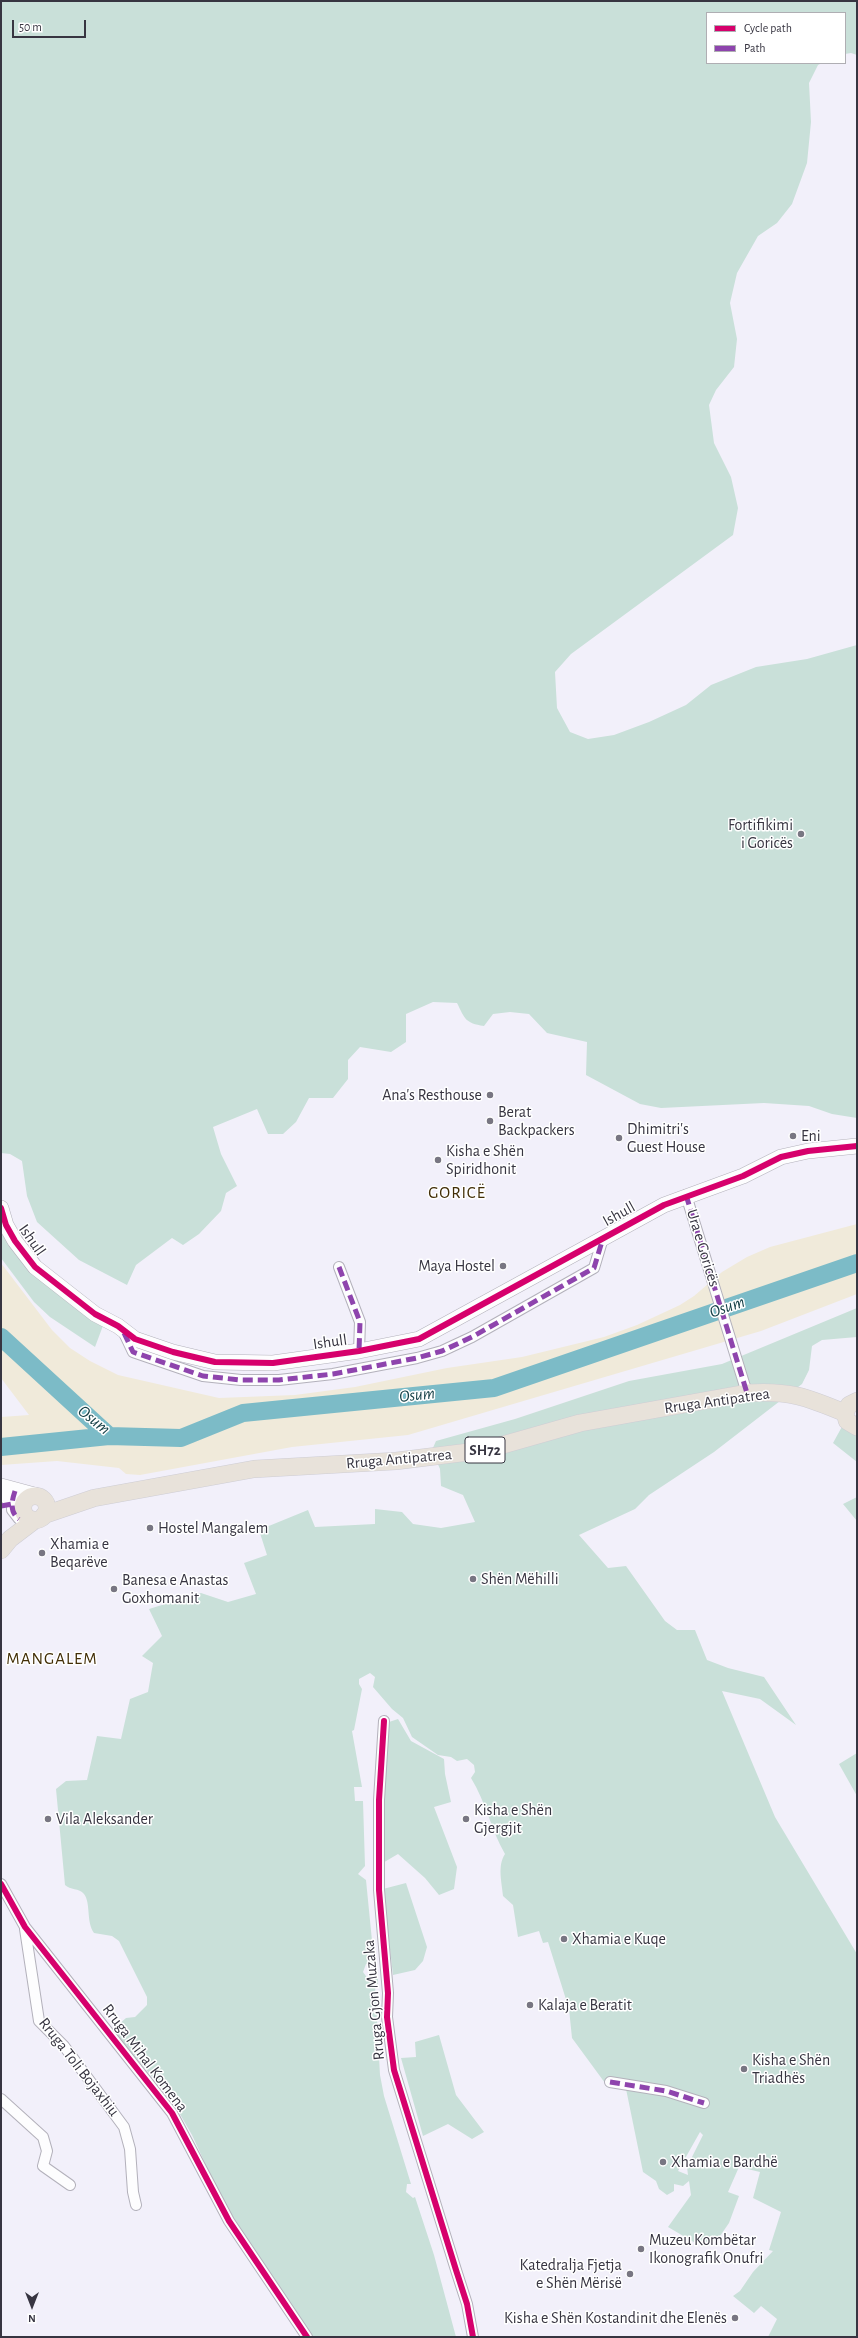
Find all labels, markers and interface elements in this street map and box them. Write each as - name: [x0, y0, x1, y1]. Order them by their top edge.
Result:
- scale bar: [14, 12, 88, 38]
- legend: [706, 12, 846, 64]
- text: 50 m: [19, 21, 42, 33]
- text: Cycle path: [744, 22, 792, 34]
- text: Path: [744, 42, 766, 54]
- place label: Fortifikimi i Goricës: [728, 815, 793, 853]
- marker: Fortifikimi i Goricës: [796, 829, 806, 839]
- place label: Ana's Resthouse: [382, 1085, 482, 1105]
- marker: Ana's Resthouse: [485, 1090, 495, 1100]
- place label: Berat Backpackers: [498, 1102, 575, 1140]
- marker: Berat Backpackers: [485, 1116, 495, 1126]
- place label: Dhimitri's Guest House: [627, 1119, 705, 1157]
- place label: Eni: [801, 1126, 821, 1146]
- marker: Eni: [788, 1131, 798, 1141]
- marker: Dhimitri's Guest House: [614, 1133, 624, 1143]
- place label: Kisha e Shën Spiridhonit: [446, 1141, 524, 1179]
- marker: Kisha e Shën Spiridhonit: [433, 1155, 443, 1165]
- district label: GORICË: [428, 1183, 486, 1203]
- street label: Ishull: [599, 1197, 639, 1231]
- street label: Ura e Goricës: [682, 1207, 724, 1289]
- street label: Ishull: [14, 1220, 50, 1260]
- place label: Maya Hostel: [418, 1256, 495, 1276]
- marker: Maya Hostel: [498, 1261, 508, 1271]
- water label: Osum: [707, 1292, 747, 1322]
- street label: Ishull: [312, 1330, 348, 1354]
- water label: Osum: [398, 1383, 436, 1407]
- street label: Rruga Antipatrea: [663, 1384, 771, 1418]
- water label: Osum: [74, 1401, 114, 1439]
- road number: SH72: [465, 1437, 505, 1463]
- street label: Rruga Antipatrea: [345, 1445, 453, 1473]
- place label: Hostel Mangalem: [158, 1518, 268, 1538]
- marker: Hostel Mangalem: [145, 1523, 155, 1533]
- place label: Xhamia e Beqarëve: [50, 1534, 109, 1572]
- marker: Xhamia e Beqarëve: [37, 1548, 47, 1558]
- place label: Shën Mëhilli: [481, 1569, 559, 1589]
- place label: Banesa e Anastas Goxhomanit: [122, 1570, 228, 1608]
- marker: Shën Mëhilli: [468, 1574, 478, 1584]
- marker: Banesa e Anastas Goxhomanit: [109, 1584, 119, 1594]
- district label: MANGALEM: [6, 1649, 98, 1669]
- place label: Kisha e Shën Gjergjit: [474, 1800, 552, 1838]
- place label: Vila Aleksander: [56, 1809, 153, 1829]
- marker: Vila Aleksander: [43, 1814, 53, 1824]
- marker: Kisha e Shën Gjergjit: [461, 1814, 471, 1824]
- place label: Xhamia e Kuqe: [572, 1929, 666, 1949]
- marker: Xhamia e Kuqe: [559, 1934, 569, 1944]
- street label: Rruga Gjon Muzaka: [359, 1939, 389, 2061]
- place label: Kalaja e Beratit: [538, 1995, 632, 2015]
- street label: Rruga Mihal Komena: [98, 2000, 192, 2116]
- marker: Kalaja e Beratit: [525, 2000, 535, 2010]
- street label: Rruga Toli Bojaxhiu: [35, 2014, 123, 2120]
- place label: Kisha e Shën Triadhës: [752, 2050, 830, 2088]
- marker: Kisha e Shën Triadhës: [739, 2064, 749, 2074]
- place label: Xhamia e Bardhë: [671, 2152, 778, 2172]
- marker: Xhamia e Bardhë: [658, 2157, 668, 2167]
- place label: Muzeu Kombëtar Ikonografik Onufri: [649, 2230, 763, 2268]
- marker: Muzeu Kombëtar Ikonografik Onufri: [636, 2244, 646, 2254]
- place label: Katedralja Fjetja e Shën Mërisë: [520, 2255, 622, 2293]
- marker: Katedralja Fjetja e Shën Mërisë: [625, 2269, 635, 2279]
- north arrow: [12, 2286, 52, 2326]
- place label: Kisha e Shën Kostandinit dhe Elenës: [504, 2308, 727, 2328]
- text: N: [28, 2313, 36, 2324]
- marker: Kisha e Shën Kostandinit dhe Elenës: [730, 2313, 740, 2323]

